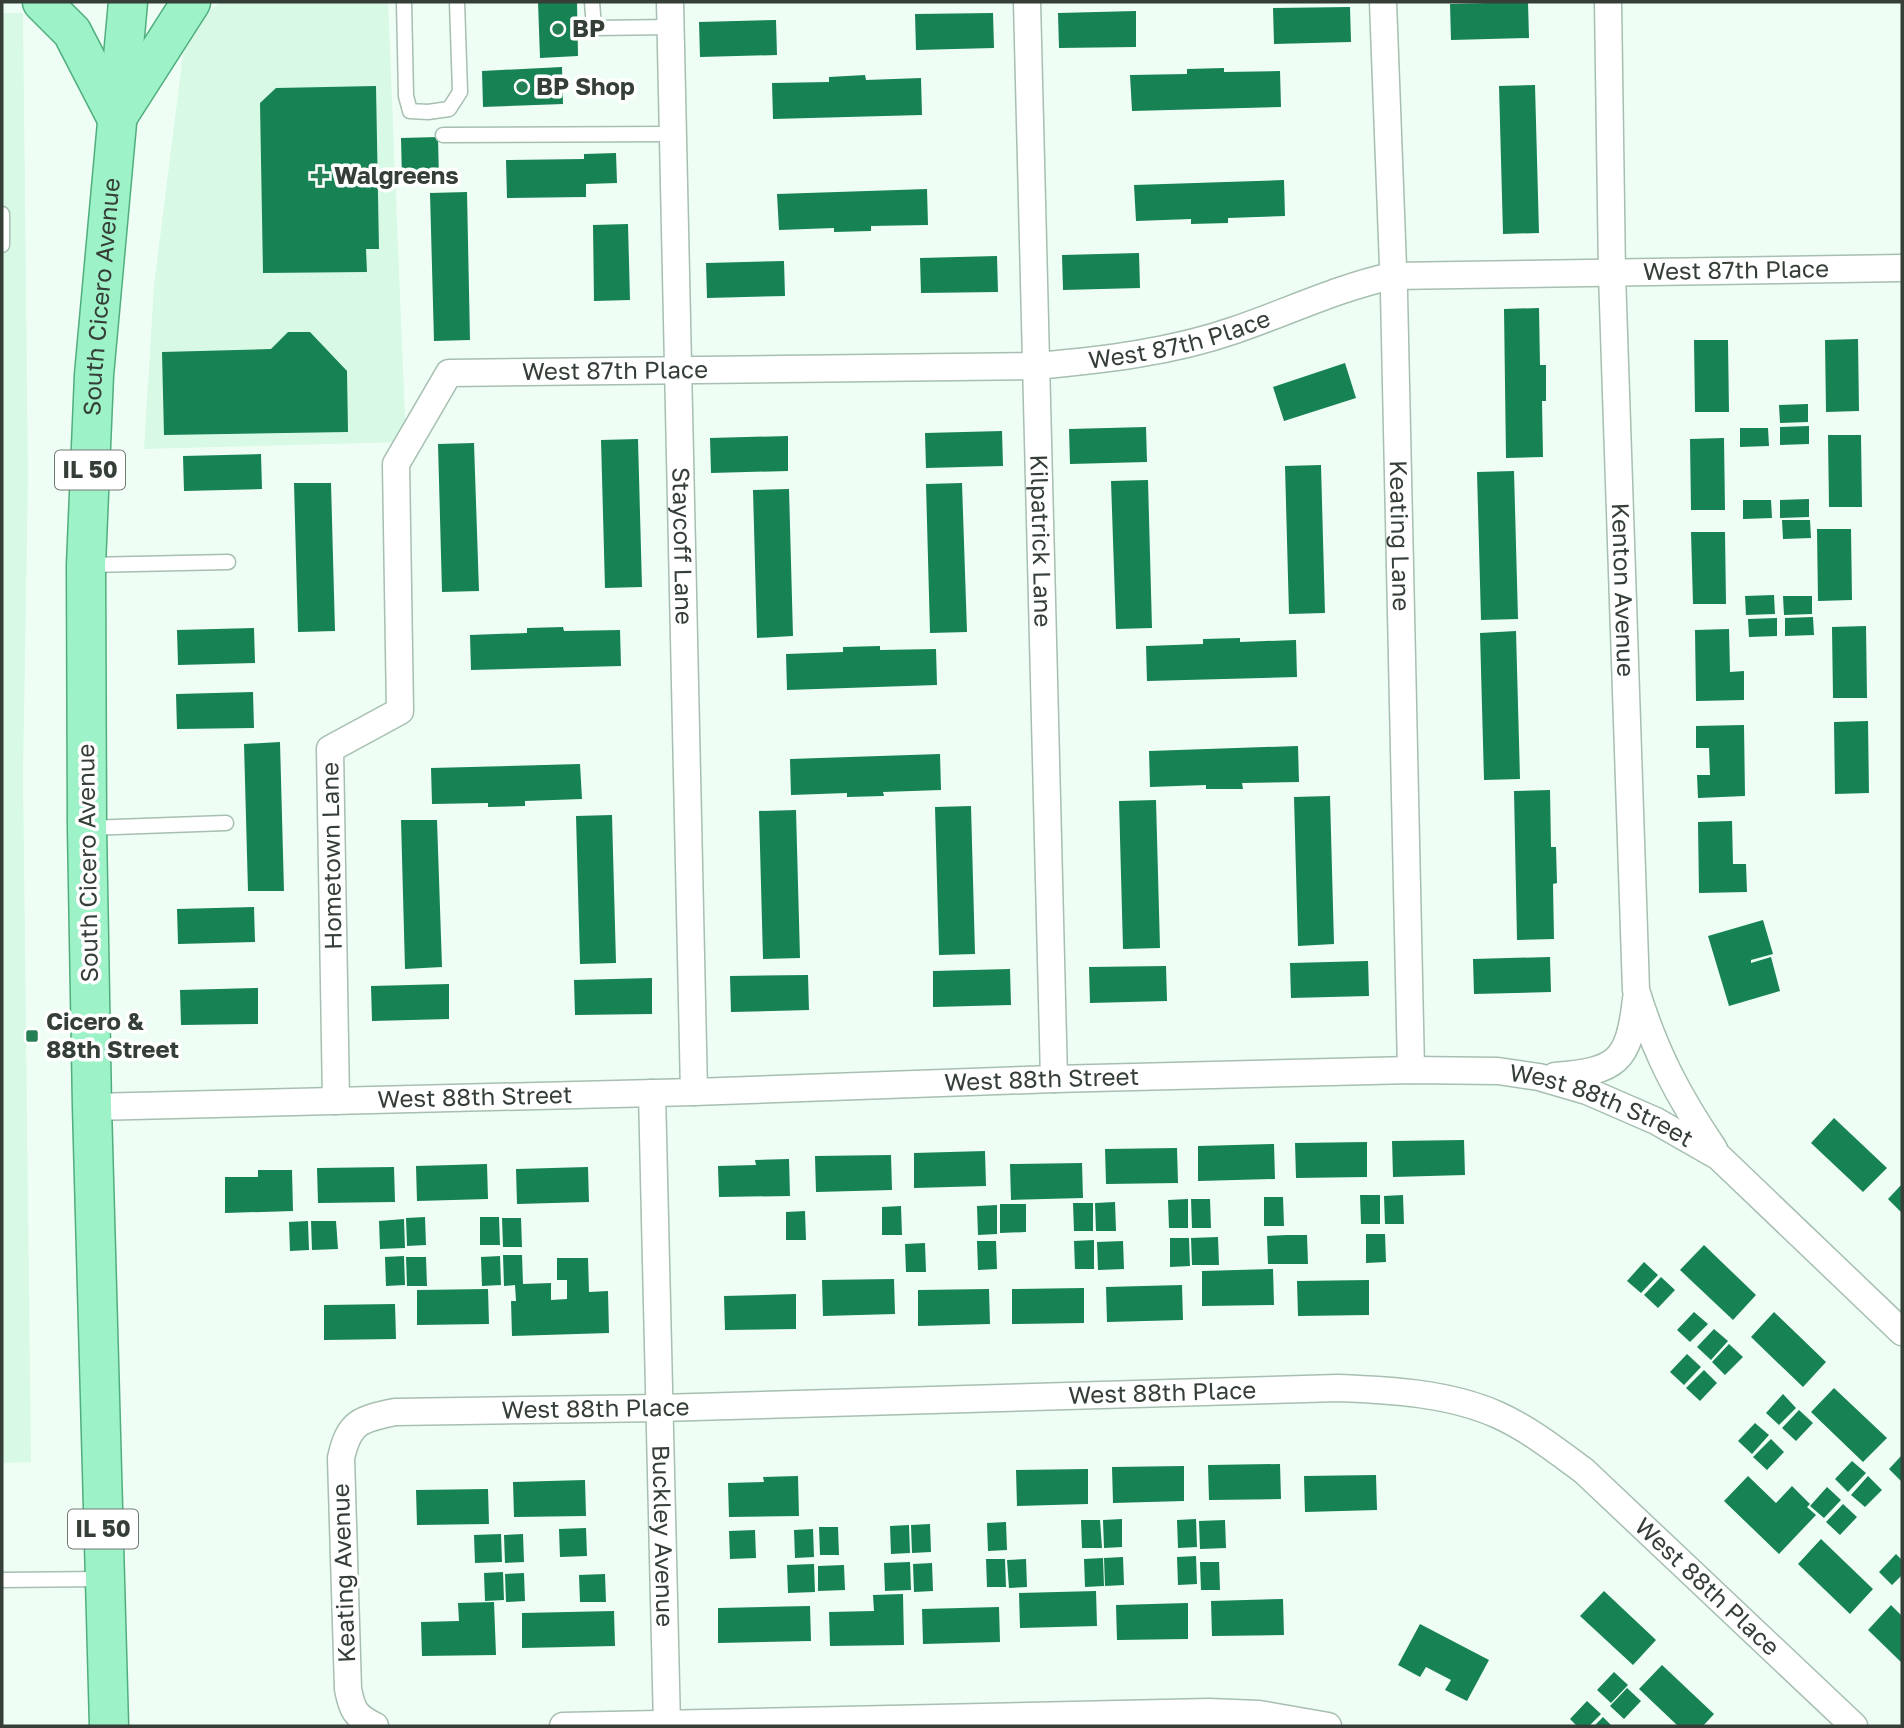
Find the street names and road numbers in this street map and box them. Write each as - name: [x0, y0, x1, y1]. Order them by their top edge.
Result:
- street label: South Cicero Avenue: [76, 176, 125, 416]
- street label: West 87th Place: [1643, 253, 1829, 285]
- street label: West 87th Place: [1087, 303, 1274, 374]
- street label: West 87th Place: [522, 354, 708, 385]
- road number: IL 50: [55, 450, 125, 490]
- street label: Kilpatrick Lane: [1025, 454, 1059, 628]
- street label: Keating Lane: [1385, 460, 1417, 612]
- street label: Staycoff Lane: [667, 467, 700, 625]
- street label: Kenton Avenue: [1607, 502, 1641, 677]
- street label: South Cicero Avenue: [70, 743, 103, 983]
- street label: Hometown Lane: [314, 762, 347, 950]
- street label: West 88th Street: [1508, 1057, 1699, 1152]
- street label: West 88th Street: [944, 1061, 1139, 1096]
- street label: West 88th Street: [377, 1079, 573, 1113]
- street label: West 88th Place: [1068, 1374, 1257, 1409]
- street label: West 88th Place: [501, 1391, 690, 1423]
- street label: Buckley Avenue: [647, 1444, 681, 1627]
- street label: Keating Avenue: [325, 1483, 360, 1663]
- road number: IL 50: [68, 1510, 138, 1548]
- street label: West 88th Place: [1630, 1511, 1786, 1661]

